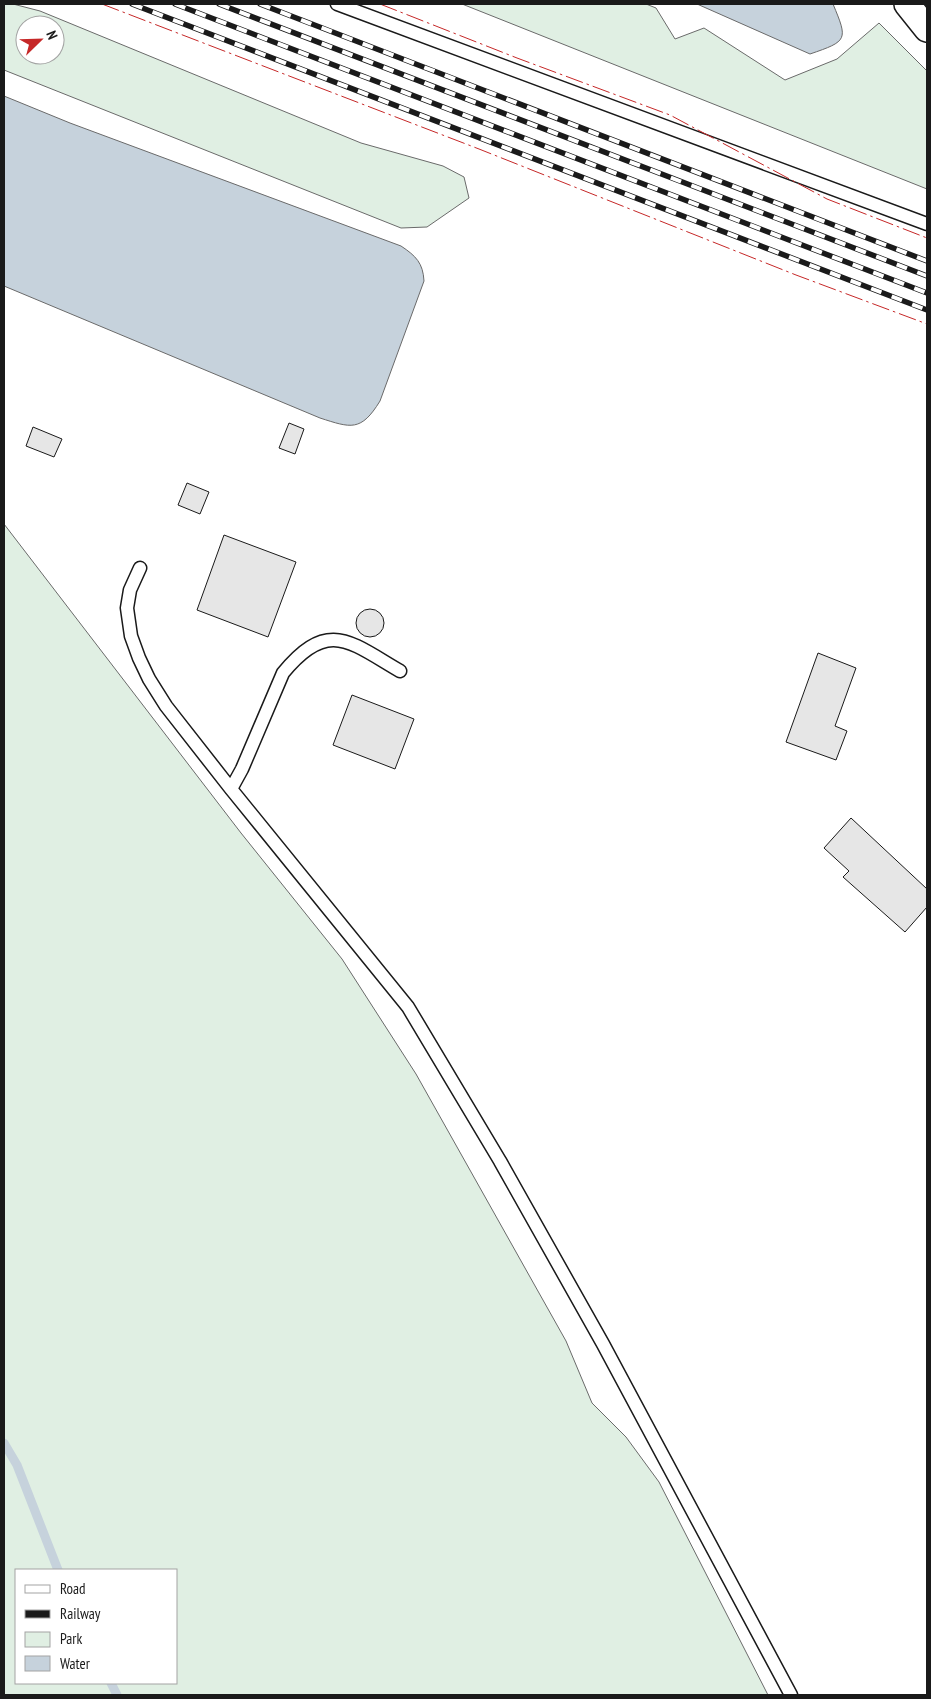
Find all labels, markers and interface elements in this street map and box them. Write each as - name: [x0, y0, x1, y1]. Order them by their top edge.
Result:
- north arrow: [15, 15, 65, 65]
- text: N: [42, 28, 62, 42]
- legend: [15, 1569, 178, 1684]
- text: Road: [60, 1579, 86, 1598]
- text: Railway: [60, 1604, 101, 1623]
- text: Park: [60, 1629, 82, 1648]
- text: Water: [60, 1654, 91, 1673]

